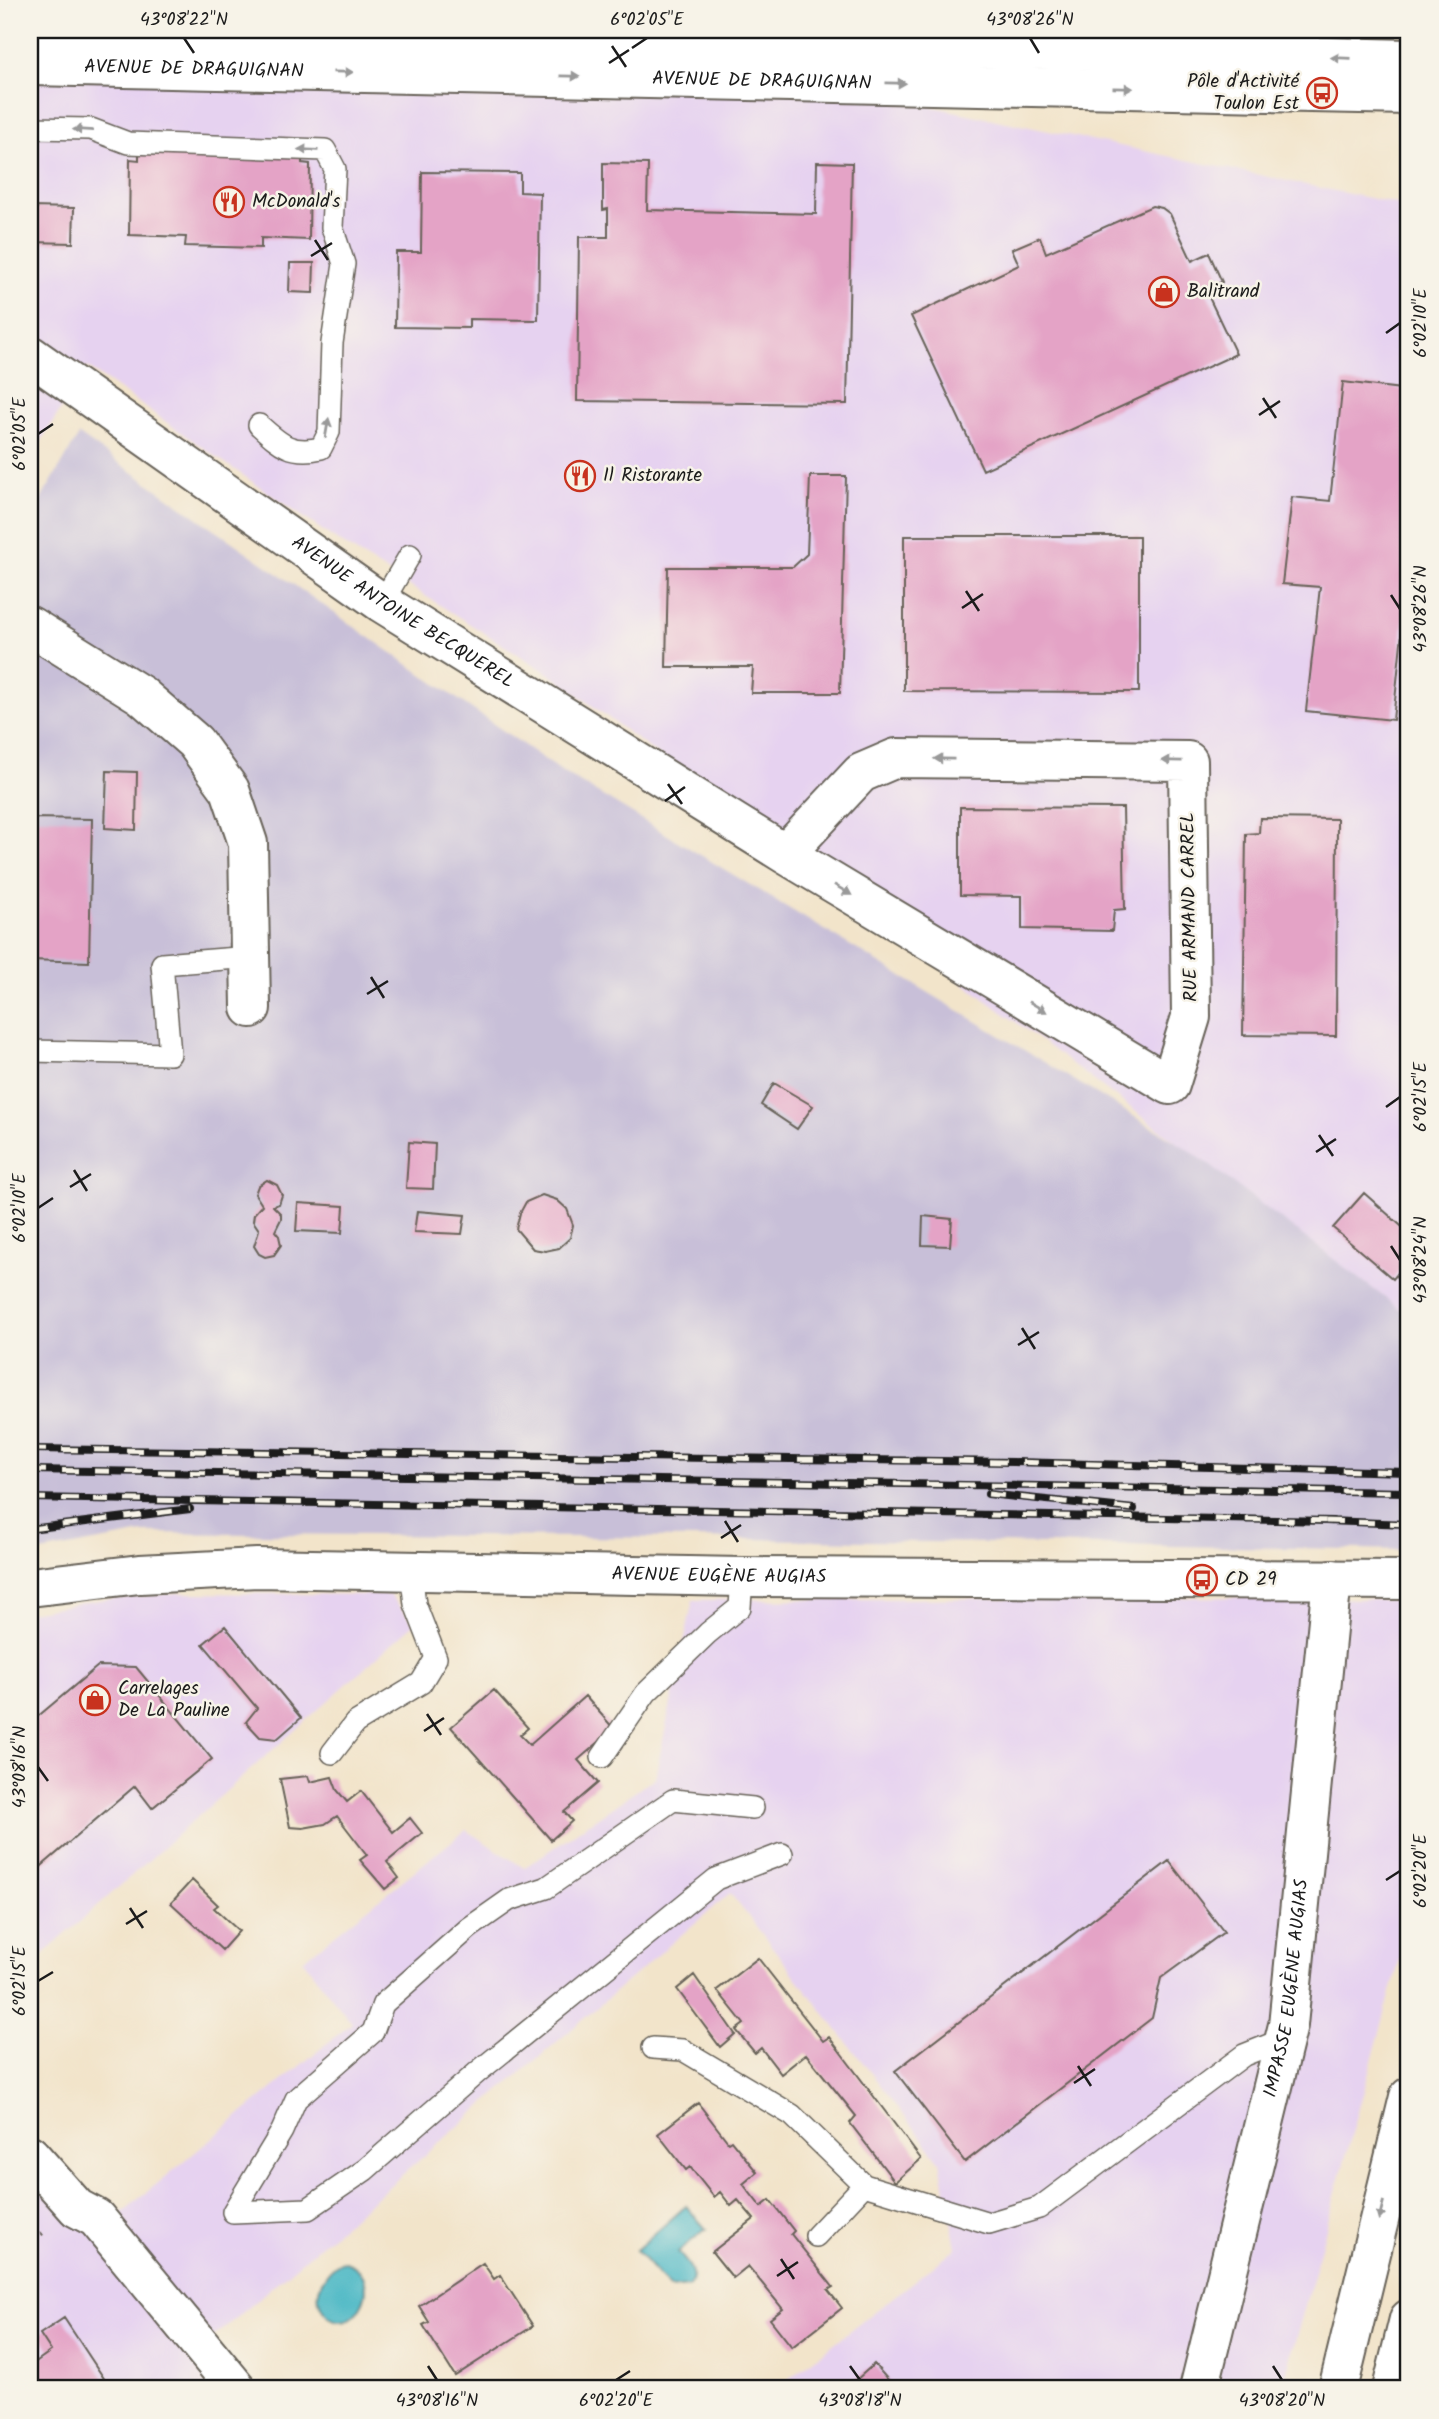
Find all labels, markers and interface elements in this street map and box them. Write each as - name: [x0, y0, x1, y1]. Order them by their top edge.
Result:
- text: 43°08'22"N: [140, 6, 228, 35]
- text: 6°02'05"E: [610, 6, 684, 35]
- text: 43°08'26"N: [986, 6, 1074, 35]
- street label: AVENUE DE DRAGUIGNAN: [84, 52, 304, 87]
- one-way arrow: [1330, 52, 1352, 63]
- street label: AVENUE DE DRAGUIGNAN: [652, 64, 872, 99]
- one-way arrow: [332, 66, 354, 78]
- place label: Pôle d'Activité Toulon Est: [1187, 67, 1300, 119]
- one-way arrow: [560, 70, 582, 82]
- bus stop icon: Pôle d'Activité Toulon Est: [1305, 76, 1339, 110]
- one-way arrow: [885, 77, 907, 88]
- one-way arrow: [1113, 82, 1135, 94]
- one-way arrow: [72, 124, 94, 135]
- one-way arrow: [296, 144, 318, 155]
- restaurant icon: McDonald's: [212, 185, 246, 219]
- place label: McDonald's: [252, 187, 340, 217]
- shop icon: Balitrand: [1147, 275, 1181, 309]
- place label: Balitrand: [1187, 277, 1260, 307]
- text: 6°02'10"E: [1407, 288, 1436, 358]
- text: 6°02'05"E: [6, 397, 35, 471]
- one-way arrow: [322, 417, 333, 439]
- restaurant icon: Il Ristorante: [563, 459, 597, 493]
- place label: Il Ristorante: [603, 461, 703, 491]
- street label: AVENUE ANTOINE BECQUEREL: [285, 528, 520, 697]
- text: 43°08'26"N: [1407, 565, 1436, 653]
- one-way arrow: [933, 753, 955, 764]
- one-way arrow: [1161, 755, 1183, 767]
- street label: RUE ARMAND CARREL: [1173, 812, 1207, 1002]
- one-way arrow: [834, 883, 853, 896]
- one-way arrow: [1029, 1000, 1048, 1013]
- text: 6°02'15"E: [1407, 1062, 1436, 1132]
- text: 6°02'10"E: [6, 1173, 35, 1243]
- text: 43°08'24"N: [1407, 1216, 1436, 1304]
- street label: AVENUE EUGÈNE AUGIAS: [611, 1560, 826, 1592]
- bus stop icon: CD 29: [1185, 1563, 1219, 1597]
- place label: CD 29: [1225, 1565, 1277, 1595]
- place label: Carrelages De La Pauline: [118, 1674, 230, 1726]
- shop icon: Carrelages De La Pauline: [78, 1683, 112, 1717]
- text: 43°08'16"N: [6, 1726, 35, 1808]
- text: 6°02'20"E: [1407, 1833, 1436, 1908]
- street label: IMPASSE EUGÈNE AUGIAS: [1256, 1878, 1317, 2101]
- text: 6°02'15"E: [6, 1946, 35, 2016]
- one-way arrow: [1375, 2200, 1386, 2222]
- text: 43°08'16"N: [396, 2387, 478, 2416]
- text: 6°02'20"E: [579, 2387, 654, 2416]
- text: 43°08'18"N: [818, 2387, 902, 2416]
- text: 43°08'20"N: [1239, 2387, 1325, 2416]

